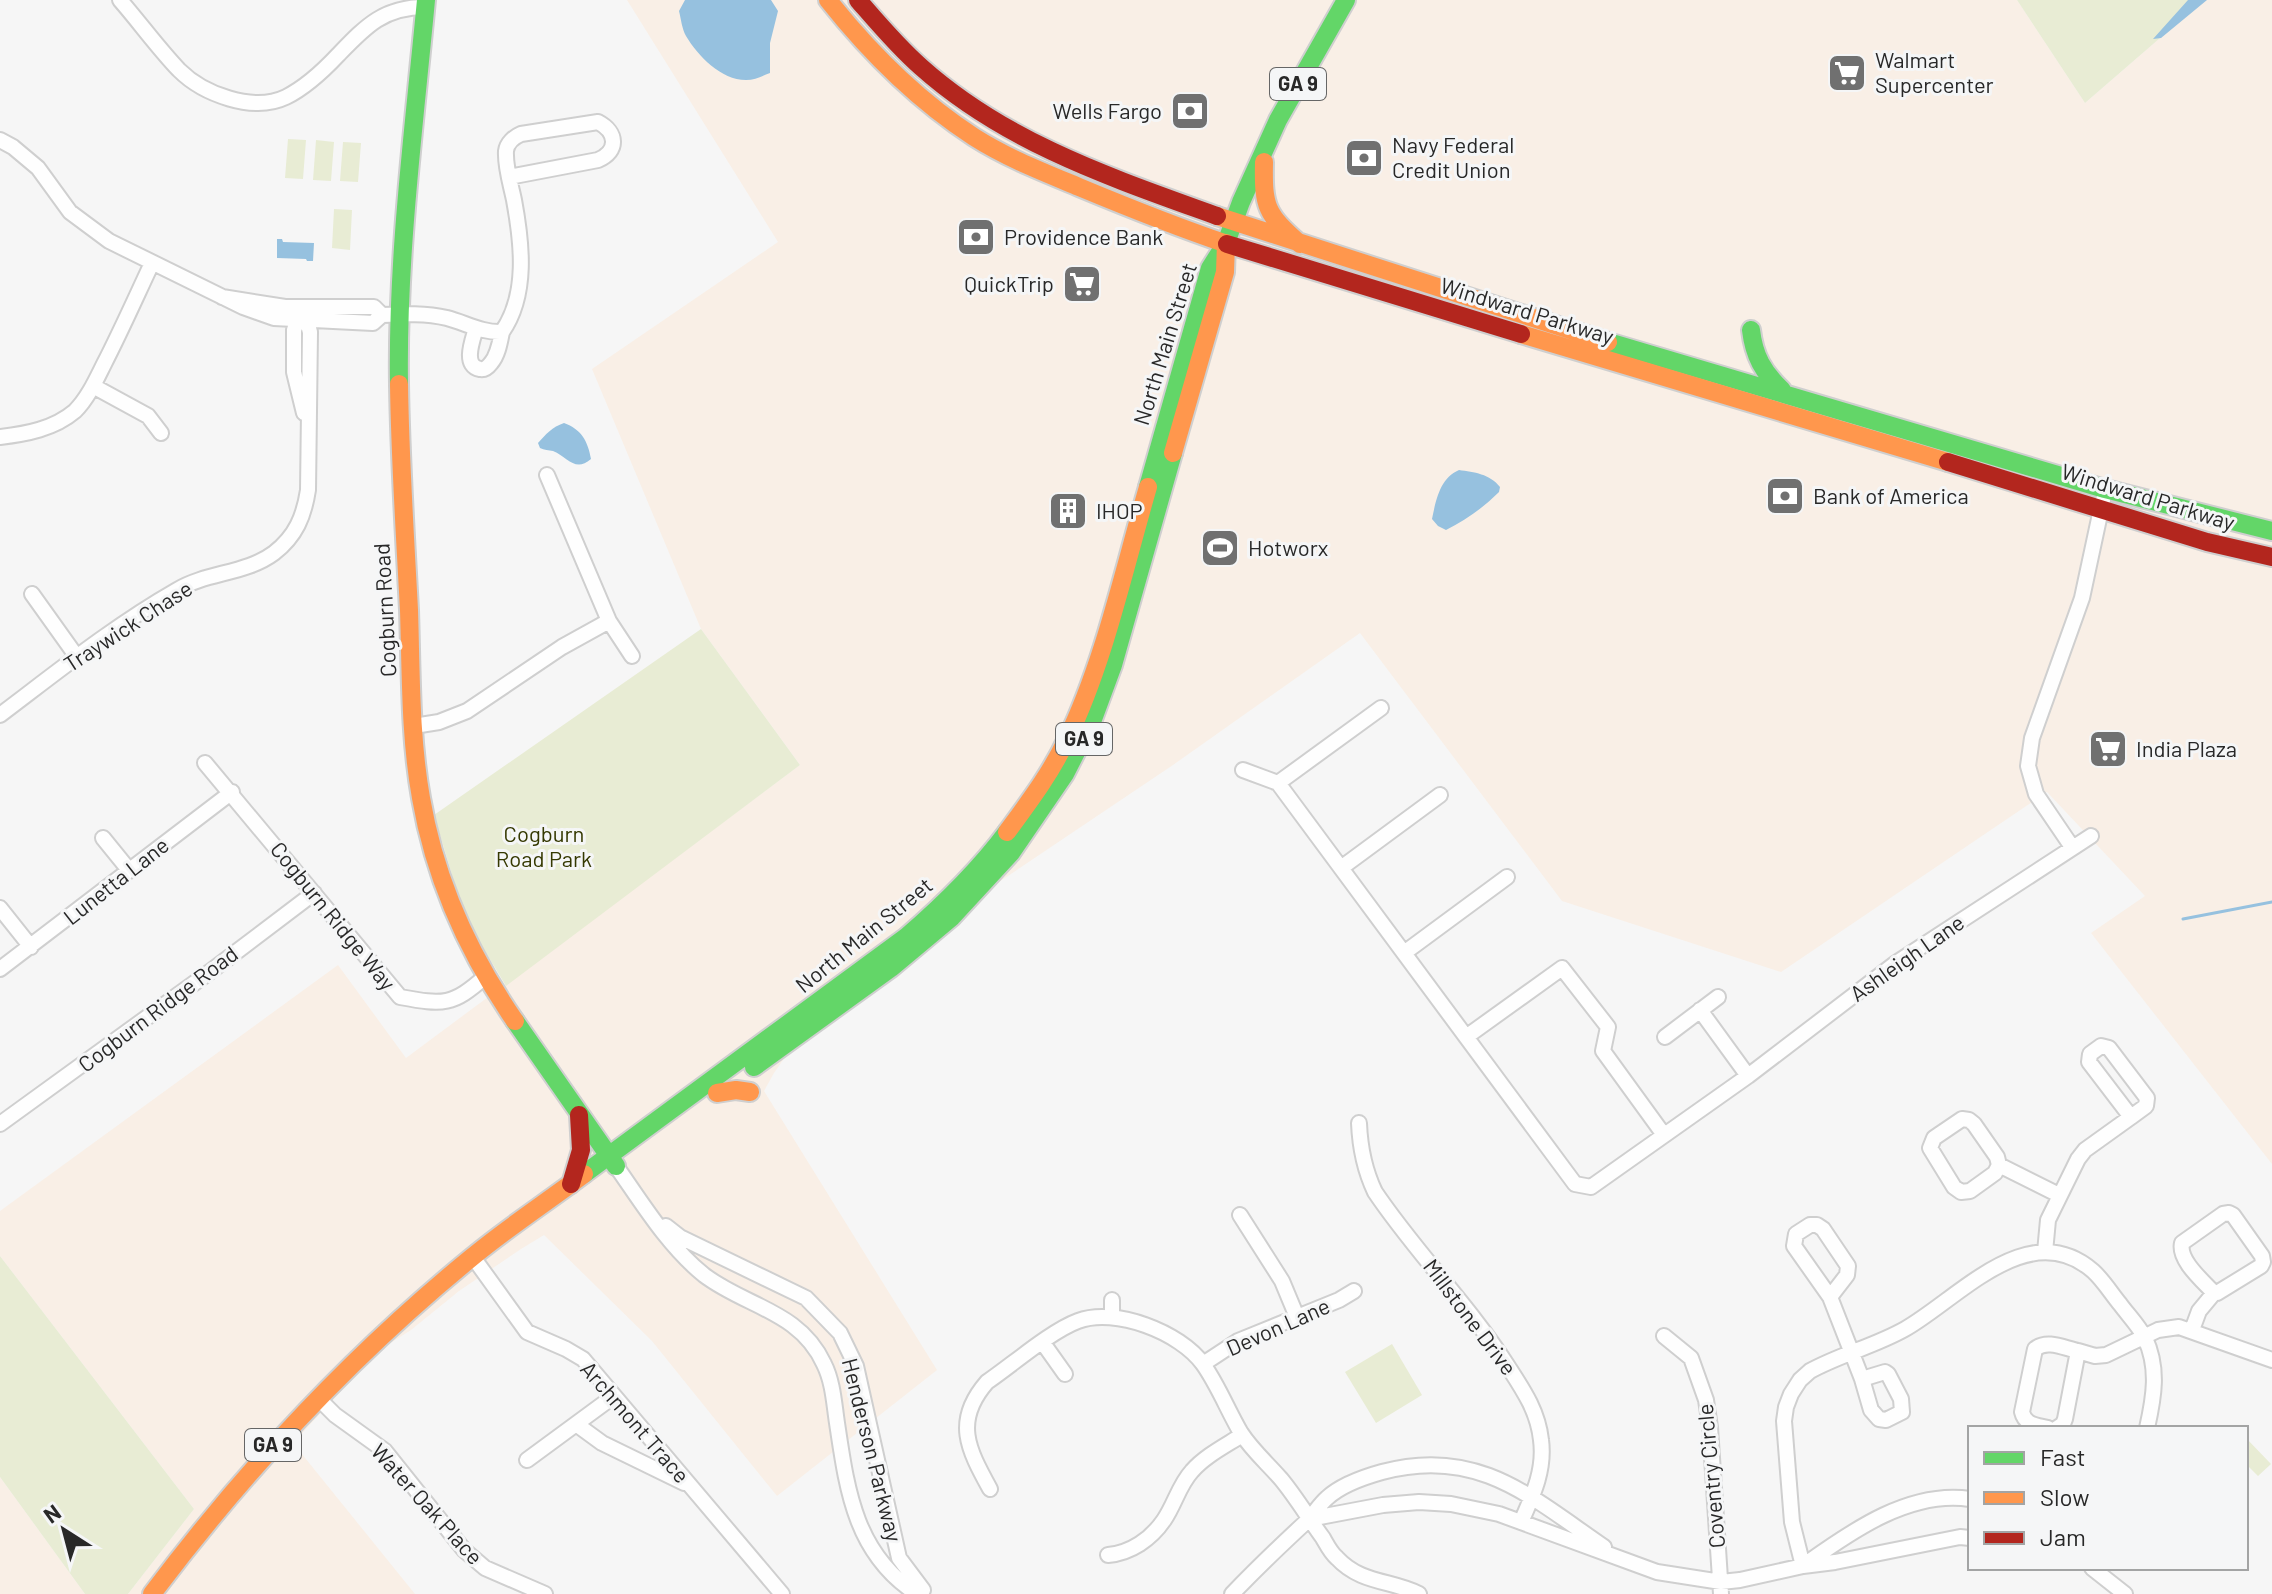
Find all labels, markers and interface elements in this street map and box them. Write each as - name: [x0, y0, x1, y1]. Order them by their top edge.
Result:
- place label: Walmart Supercenter: [1875, 46, 1994, 97]
- supermarket icon: Walmart Supercenter: [1826, 52, 1868, 94]
- road number: GA 9: [1270, 68, 1326, 100]
- bank icon: Wells Fargo: [1169, 90, 1211, 132]
- place label: Wells Fargo: [1052, 97, 1162, 123]
- place label: Navy Federal Credit Union: [1392, 131, 1514, 182]
- bank icon: Navy Federal Credit Union: [1343, 137, 1385, 179]
- bank icon: Providence Bank: [955, 216, 997, 258]
- place label: Providence Bank: [1004, 223, 1163, 249]
- street label: North Main Street: [1127, 259, 1201, 428]
- supermarket icon: QuickTrip: [1061, 263, 1103, 305]
- place label: QuickTrip: [964, 270, 1054, 296]
- street label: Windward Parkway: [1437, 271, 1617, 349]
- street label: Windward Parkway: [2058, 457, 2238, 535]
- bank icon: Bank of America: [1764, 475, 1806, 517]
- place label: Bank of America: [1813, 482, 1969, 508]
- building icon: IHOP: [1047, 490, 1089, 532]
- place label: IHOP: [1096, 497, 1143, 523]
- sports icon: Hotworx: [1199, 527, 1241, 569]
- place label: Hotworx: [1248, 534, 1328, 560]
- street label: Cogburn Road: [368, 543, 400, 678]
- street label: Traywick Chase: [58, 574, 196, 676]
- road number: GA 9: [1056, 723, 1112, 755]
- supermarket icon: India Plaza: [2087, 728, 2129, 770]
- place label: India Plaza: [2136, 735, 2237, 761]
- park label: Cogburn Road Park: [496, 820, 592, 871]
- street label: Lunetta Lane: [58, 831, 173, 929]
- street label: Cogburn Ridge Way: [266, 836, 402, 995]
- street label: North Main Street: [790, 871, 937, 997]
- street label: Ashleigh Lane: [1844, 908, 1969, 1006]
- street label: Cogburn Ridge Road: [73, 940, 242, 1077]
- street label: Millstone Drive: [1419, 1253, 1523, 1380]
- street label: Devon Lane: [1222, 1292, 1333, 1360]
- street label: Archmont Trace: [576, 1355, 696, 1487]
- street label: Henderson Parkway: [838, 1355, 908, 1544]
- street label: Coventry Circle: [1691, 1403, 1729, 1549]
- legend: [1968, 1426, 2248, 1570]
- road number: GA 9: [245, 1429, 301, 1461]
- street label: Water Oak Place: [367, 1437, 489, 1569]
- text: Fast: [2040, 1442, 2085, 1471]
- text: Slow: [2040, 1482, 2089, 1511]
- north arrow: [24, 1490, 104, 1570]
- text: N: [38, 1498, 65, 1528]
- text: Jam: [2040, 1522, 2086, 1551]

